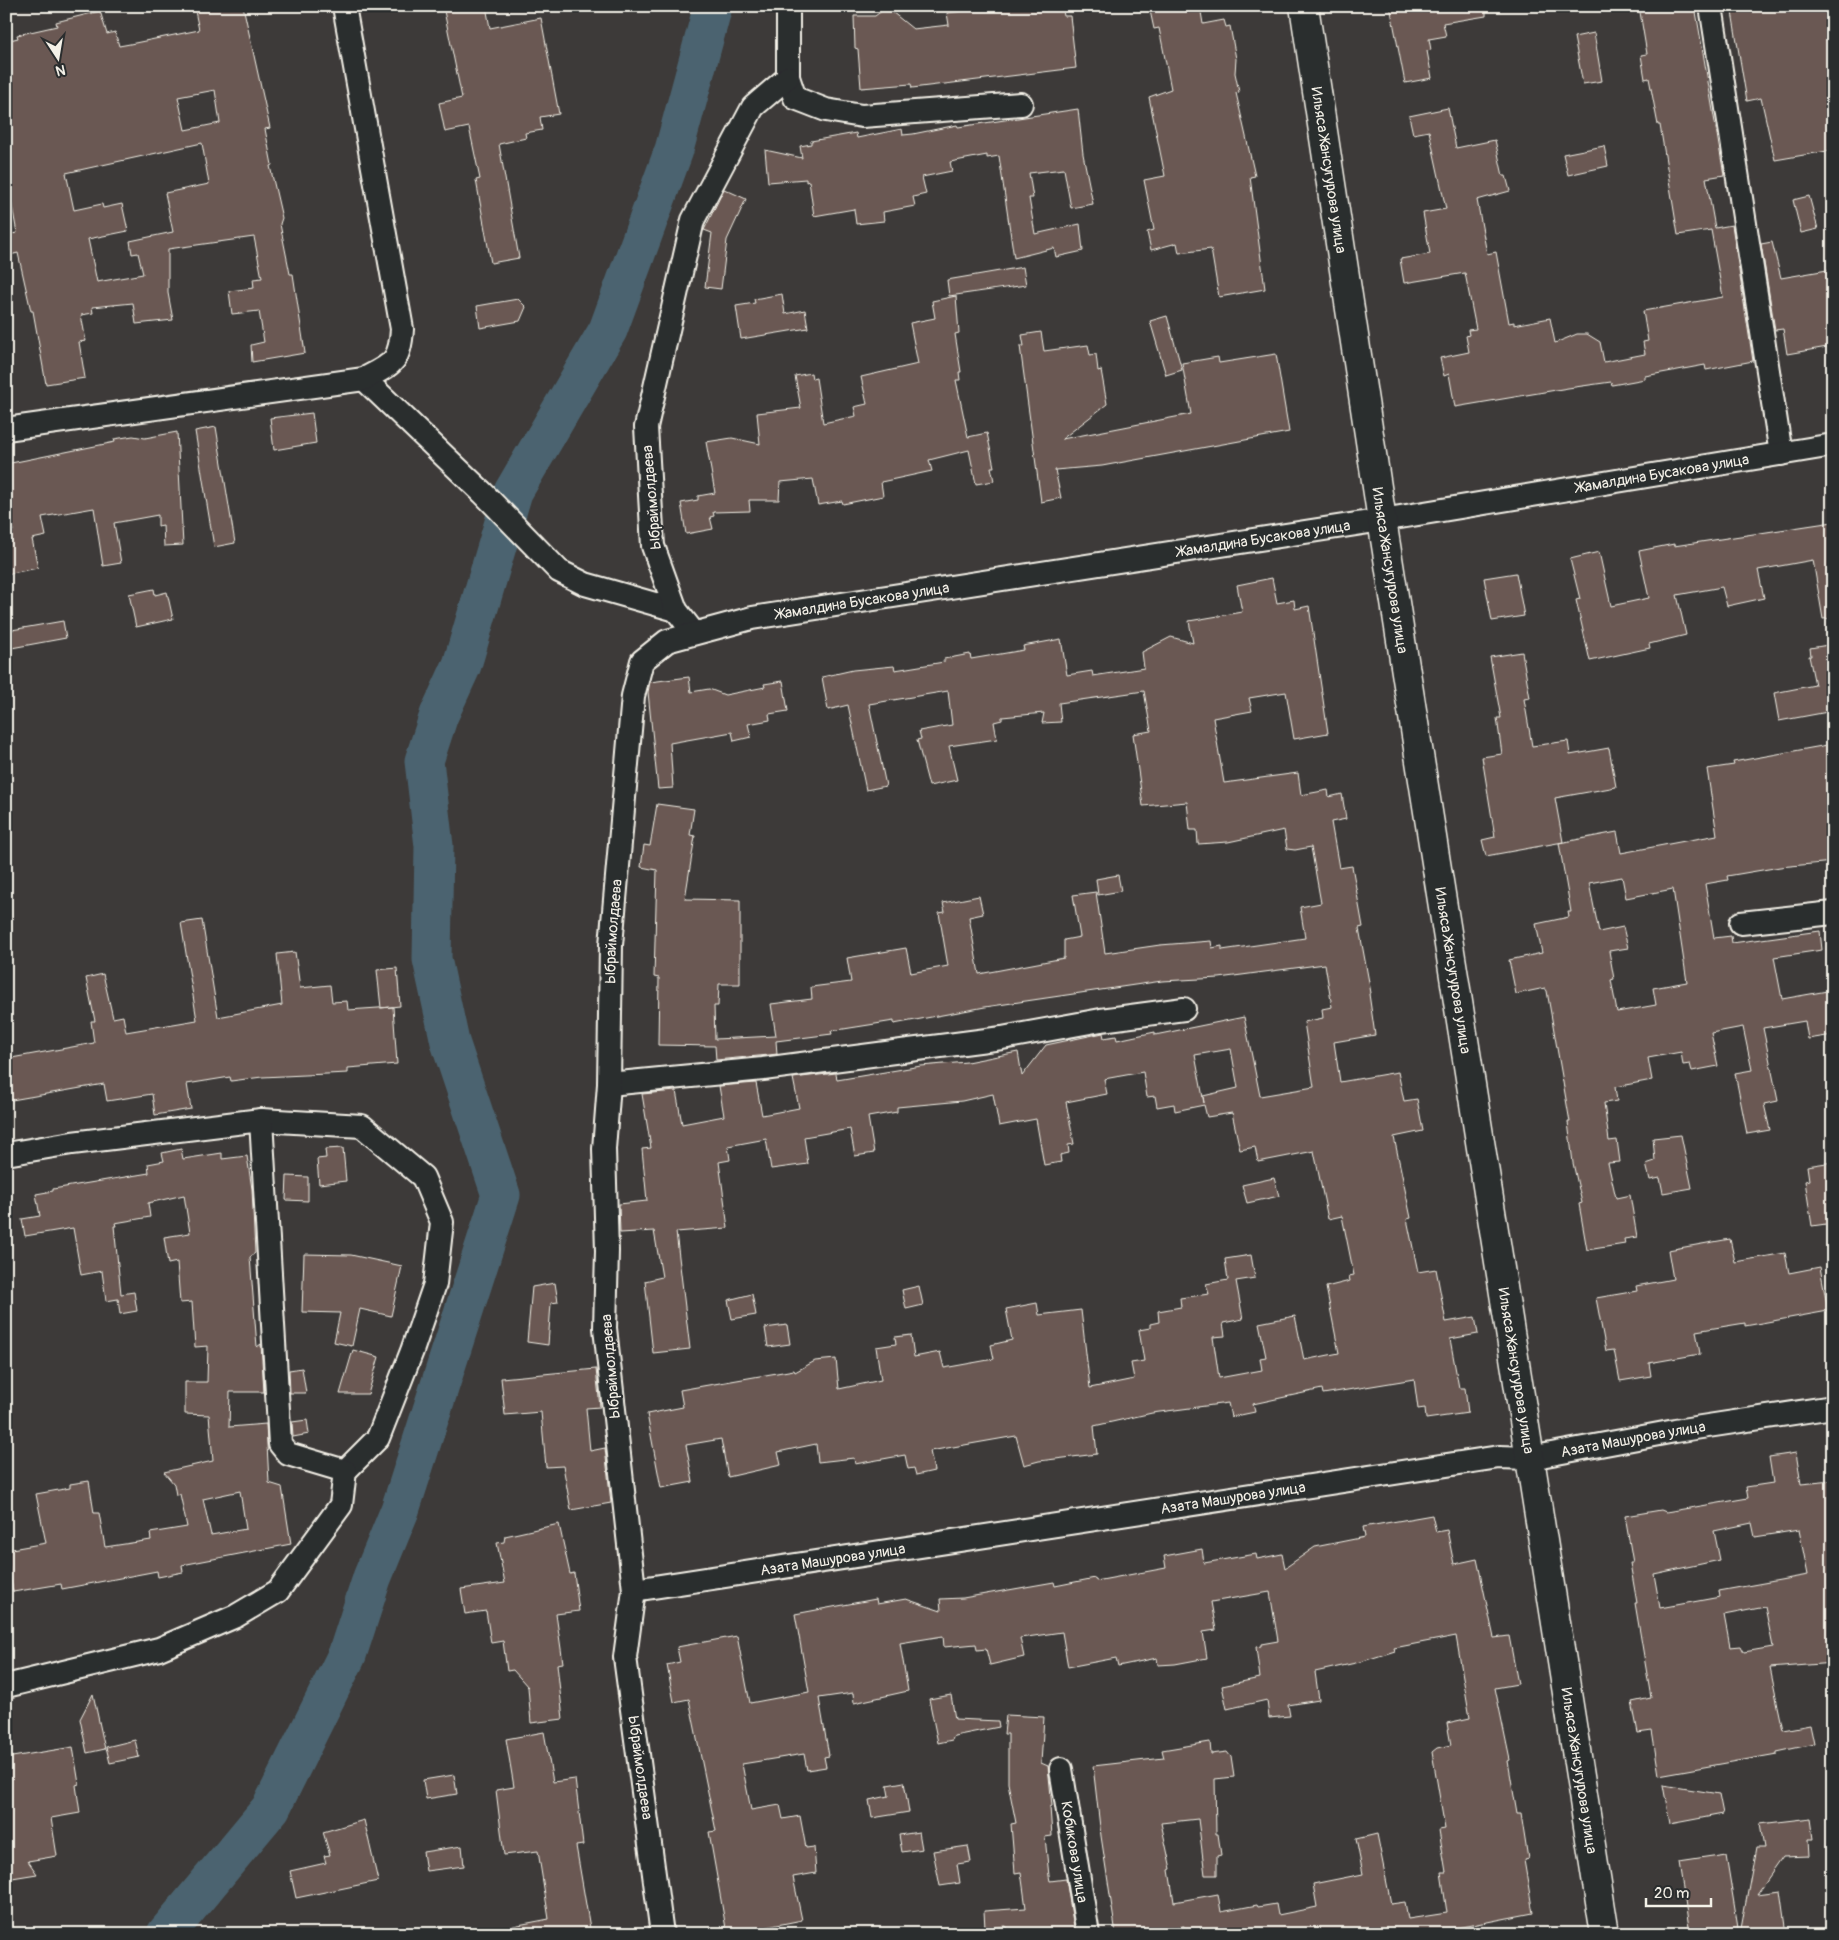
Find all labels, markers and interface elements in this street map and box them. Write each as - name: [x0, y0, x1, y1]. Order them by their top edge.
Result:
- north arrow: [32, 32, 82, 82]
- text: N: [54, 61, 67, 80]
- street label: Ильяса Жансугурова улица: [1307, 86, 1351, 255]
- street label: Ыбраймолдаева: [638, 444, 666, 550]
- street label: Жамалдина Бусакова улица: [1573, 450, 1750, 497]
- street label: Ильяса Жансугурова улица: [1368, 486, 1412, 655]
- street label: Жамалдина Бусакова улица: [1174, 516, 1352, 562]
- street label: Жамалдина Бусакова улица: [773, 578, 951, 624]
- street label: Ыбраймолдаева: [601, 878, 626, 983]
- street label: Ильяса Жансугурова улица: [1431, 886, 1476, 1055]
- street label: Ильяса Жансугурова улица: [1494, 1286, 1539, 1455]
- street label: Ыбраймолдаева: [597, 1313, 625, 1419]
- street label: Азата Машурова улица: [1559, 1417, 1707, 1462]
- street label: Азата Машурова улица: [1159, 1477, 1307, 1518]
- street label: Азата Машурова улица: [759, 1539, 907, 1580]
- street label: Ильяса Жансугурова улица: [1557, 1686, 1602, 1855]
- street label: Ыбраймолдаева: [623, 1715, 657, 1821]
- street label: Кобикова улица: [1057, 1800, 1092, 1904]
- scale bar: [1646, 1875, 1712, 1907]
- text: 20 m: [1654, 1884, 1689, 1903]

